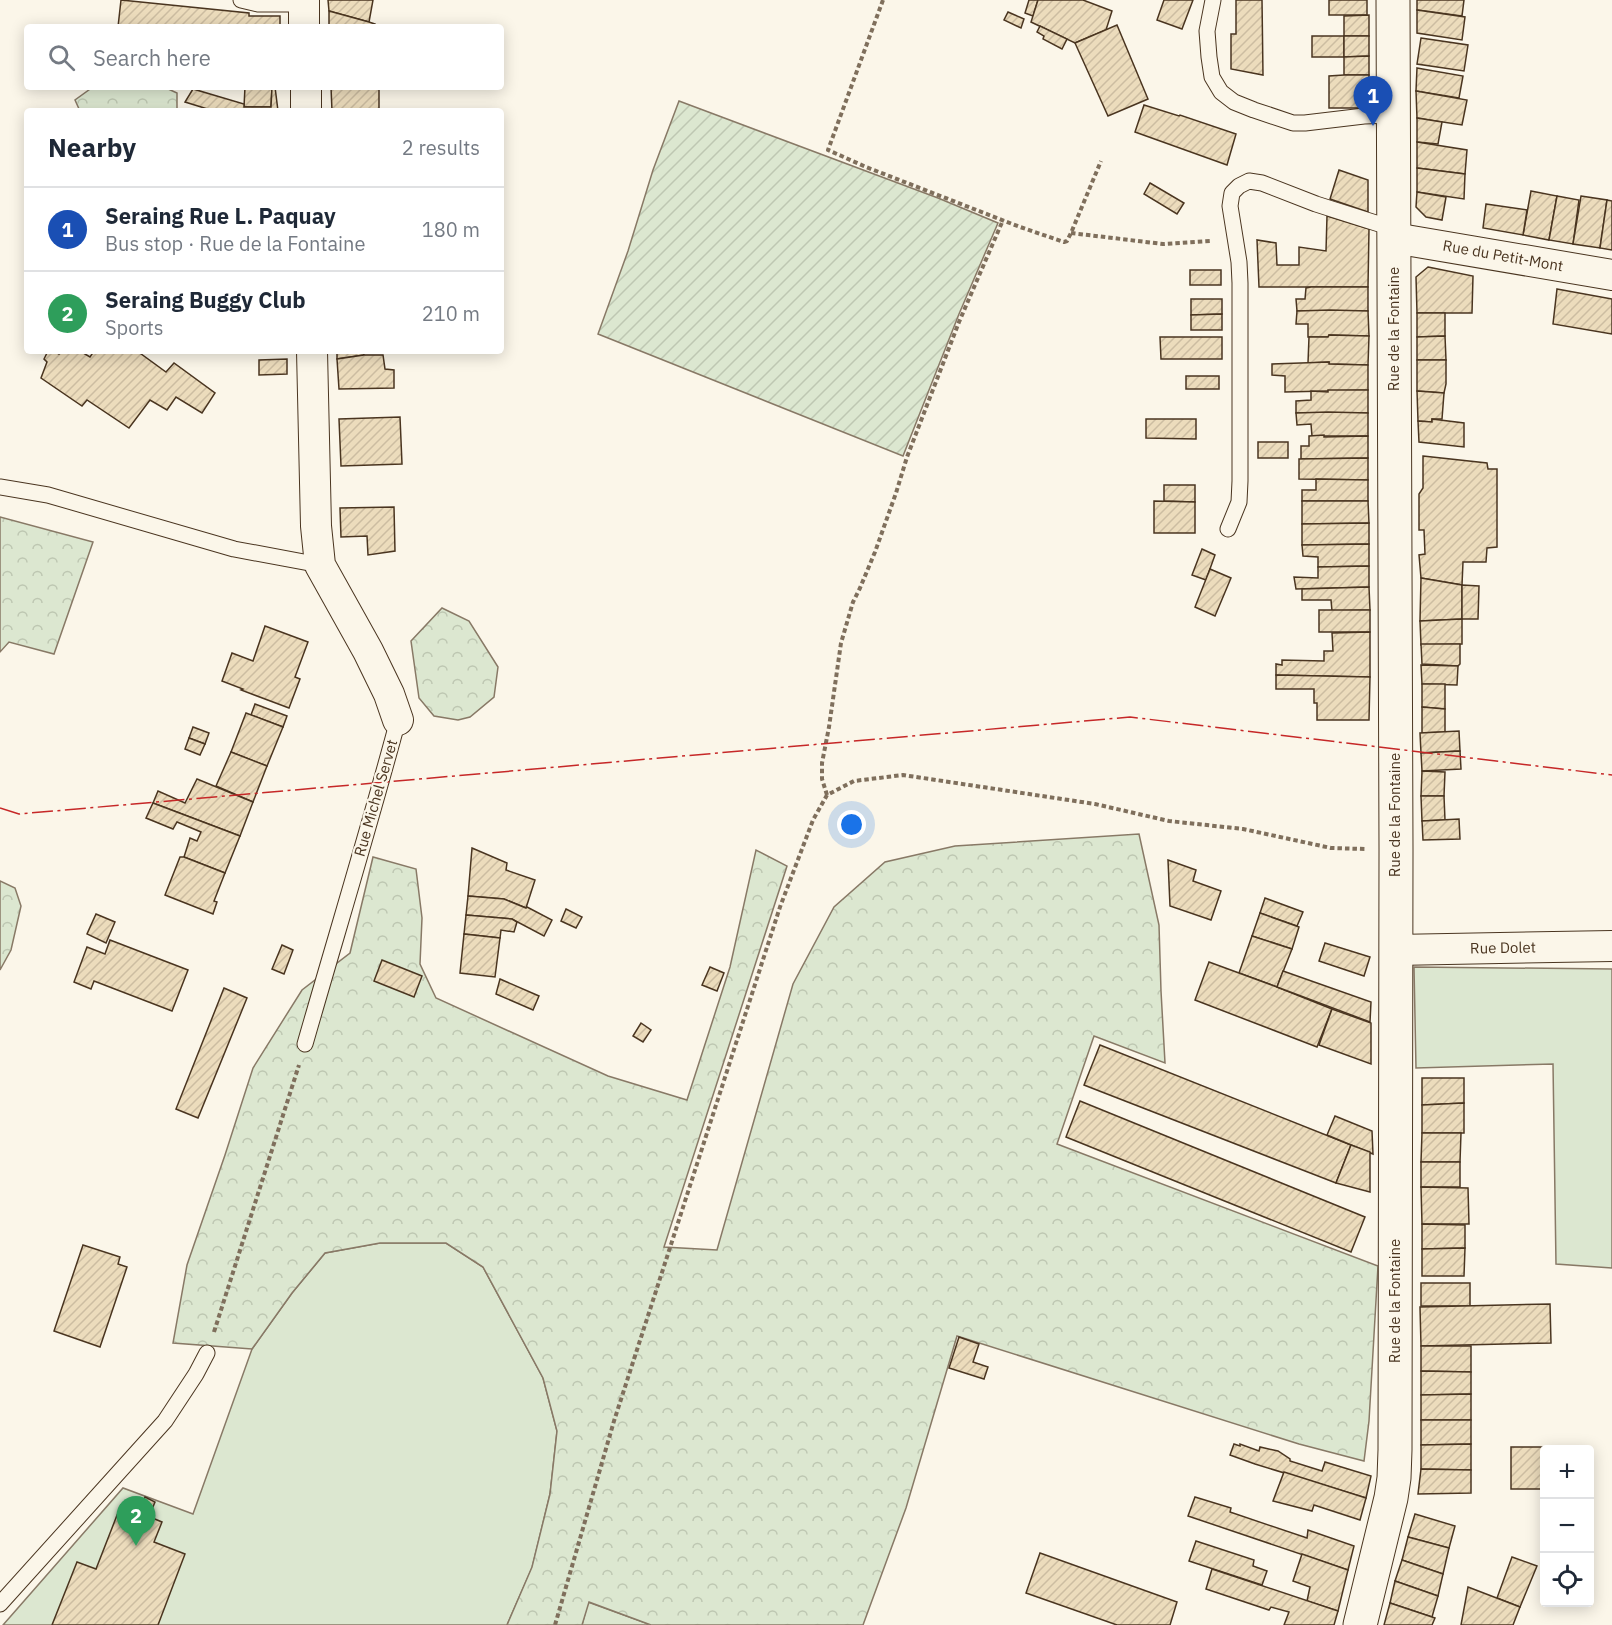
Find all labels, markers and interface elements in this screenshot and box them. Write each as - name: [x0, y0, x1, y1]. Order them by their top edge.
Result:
- search box: [24, 24, 504, 90]
- icon: search: [45, 41, 78, 74]
- text: Search here: [93, 43, 211, 72]
- pin: 1: [1354, 76, 1392, 126]
- text: Nearby: [48, 130, 136, 164]
- text: 2 results: [402, 134, 480, 161]
- text: Seraing Rue L. Paquay: [105, 201, 336, 230]
- text: 1: [62, 216, 74, 243]
- text: 180 m: [422, 216, 480, 243]
- text: Bus stop · Rue de la Fontaine: [105, 230, 365, 257]
- street label: Rue du Petit-Mont: [1441, 236, 1565, 275]
- street label: Rue de la Fontaine: [1384, 267, 1403, 391]
- text: Seraing Buggy Club: [105, 285, 306, 314]
- text: 2: [62, 300, 74, 327]
- text: 210 m: [422, 300, 480, 327]
- text: Sports: [105, 314, 164, 341]
- street label: Rue Michel Servet: [350, 737, 401, 859]
- street label: Rue de la Fontaine: [1385, 753, 1404, 877]
- your location: [837, 810, 866, 839]
- street label: Rue Dolet: [1470, 937, 1536, 958]
- street label: Rue de la Fontaine: [1385, 1239, 1404, 1363]
- map controls: [1540, 1445, 1594, 1607]
- button: +: [1540, 1445, 1594, 1499]
- pin: 2: [116, 1496, 156, 1546]
- button: −: [1540, 1499, 1594, 1553]
- button: locate: [1540, 1553, 1594, 1607]

